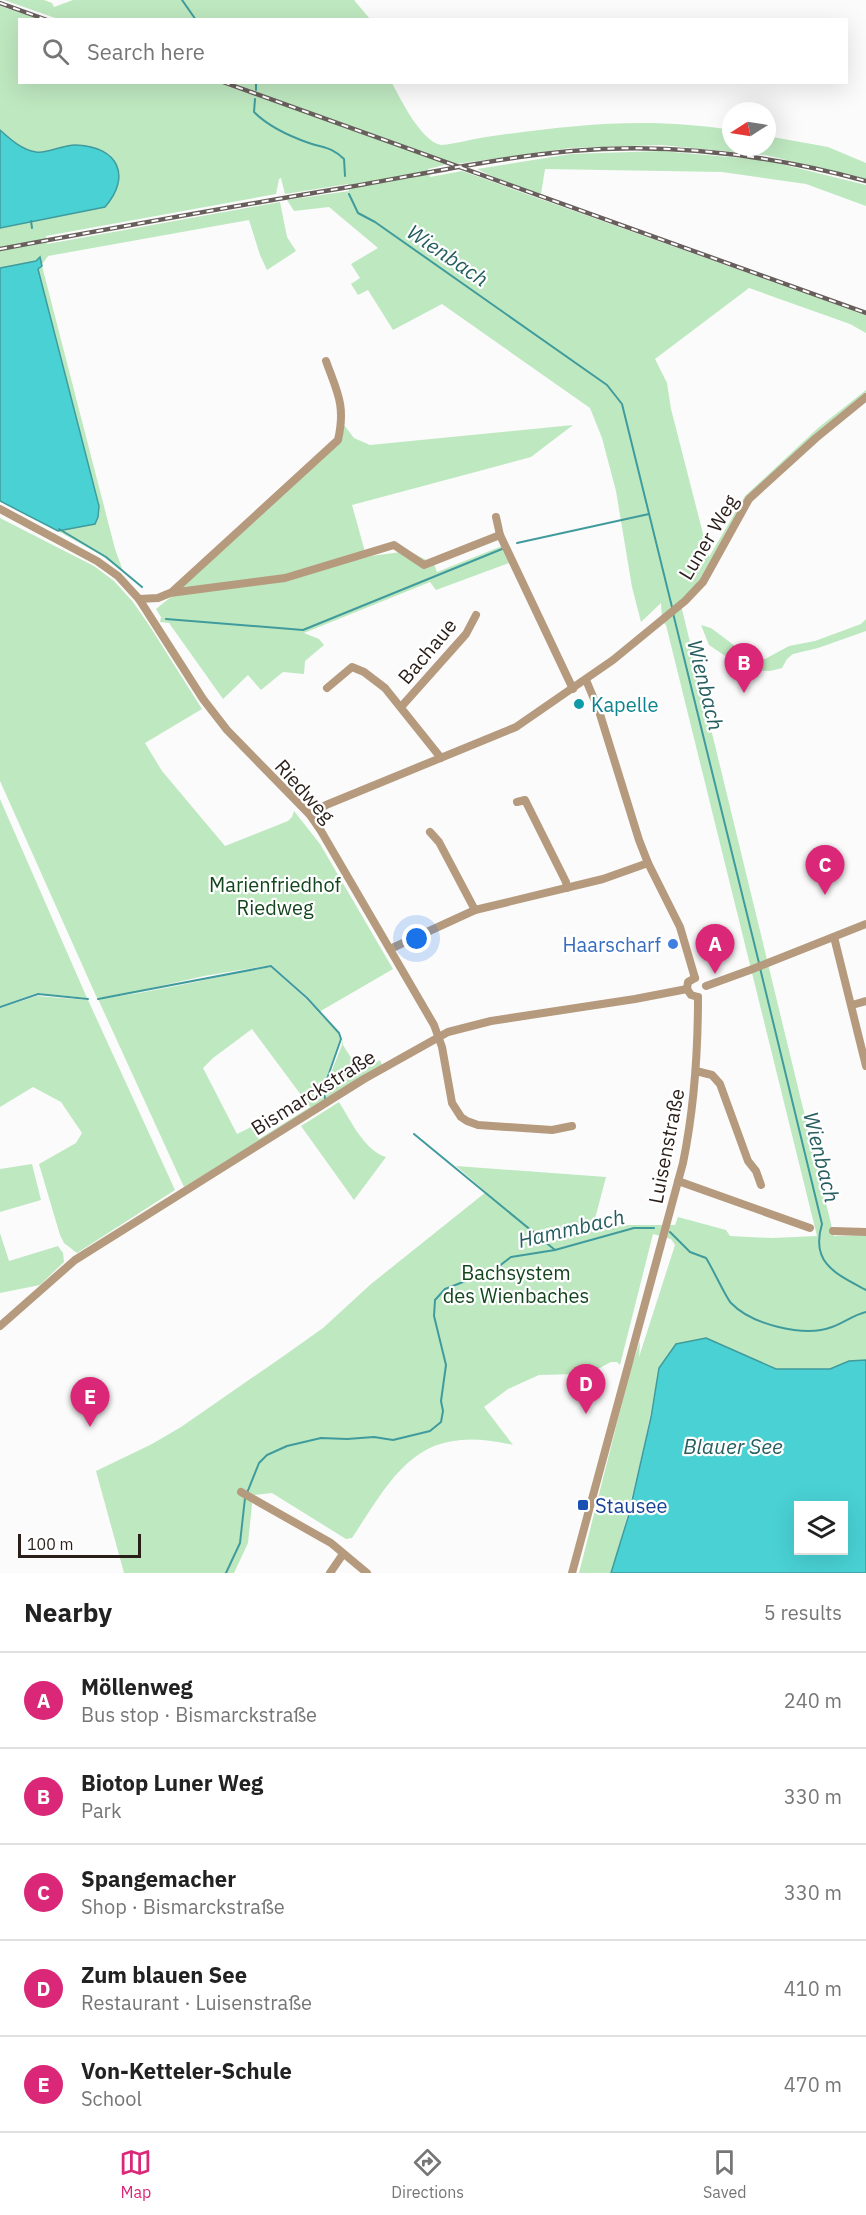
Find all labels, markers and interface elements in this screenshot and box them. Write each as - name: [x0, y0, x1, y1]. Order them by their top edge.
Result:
- search box: [18, 18, 848, 84]
- icon: search: [39, 35, 72, 68]
- text: Search here: [87, 37, 205, 66]
- north arrow: [722, 102, 776, 156]
- water label: Wienbach: [402, 217, 494, 293]
- street label: Luner Weg: [672, 489, 744, 585]
- street label: Bachaue: [392, 612, 462, 690]
- water label: Wienbach: [681, 637, 731, 733]
- pin: B: [724, 644, 764, 693]
- place label: Kapelle: [591, 691, 658, 718]
- marker: Kapelle: [572, 697, 586, 711]
- street label: Riedweg: [269, 753, 341, 829]
- pin: C: [806, 846, 844, 895]
- park label: Marienfriedhof Riedweg: [209, 871, 341, 921]
- your location: [402, 924, 431, 953]
- pin: A: [696, 924, 734, 974]
- place label: Haarscharf: [562, 931, 662, 958]
- marker: Haarscharf: [666, 937, 680, 951]
- street label: Bismarckstraße: [246, 1043, 380, 1141]
- street label: Luisenstraße: [642, 1086, 690, 1206]
- water label: Wienbach: [797, 1109, 847, 1205]
- water label: Hammbach: [515, 1202, 627, 1254]
- park label: Bachsystem des Wienbaches: [443, 1259, 589, 1309]
- pin: D: [566, 1364, 606, 1414]
- pin: E: [70, 1378, 110, 1427]
- water label: Blauer See: [683, 1432, 783, 1460]
- place label: Stausee: [595, 1492, 667, 1519]
- marker: Stausee: [576, 1498, 590, 1512]
- map controls: [794, 1501, 848, 1555]
- button: layers: [794, 1501, 848, 1555]
- scale bar: [18, 1531, 141, 1558]
- text: 100 m: [27, 1534, 74, 1554]
- text: Nearby: [24, 1595, 112, 1629]
- text: 5 results: [764, 1599, 842, 1626]
- text: Möllenweg: [81, 1672, 193, 1701]
- text: A: [37, 1687, 50, 1714]
- text: 240 m: [784, 1687, 842, 1714]
- text: Bus stop · Bismarckstraße: [81, 1701, 317, 1728]
- text: Biotop Luner Weg: [81, 1768, 263, 1797]
- text: B: [37, 1783, 50, 1810]
- text: 330 m: [784, 1783, 842, 1810]
- text: Park: [81, 1797, 121, 1824]
- text: Spangemacher: [81, 1864, 236, 1893]
- text: C: [37, 1879, 50, 1906]
- text: 330 m: [784, 1879, 842, 1906]
- text: Shop · Bismarckstraße: [81, 1893, 285, 1920]
- text: Zum blauen See: [81, 1960, 247, 1989]
- text: D: [37, 1975, 50, 2002]
- text: 410 m: [784, 1975, 842, 2002]
- text: Restaurant · Luisenstraße: [81, 1989, 312, 2016]
- text: Von-Ketteler-Schule: [81, 2056, 292, 2085]
- text: E: [37, 2071, 50, 2098]
- text: 470 m: [784, 2071, 842, 2098]
- text: School: [81, 2085, 142, 2112]
- tab: Map: [119, 2146, 152, 2202]
- tab: Directions: [391, 2146, 464, 2202]
- tab: Saved: [703, 2146, 747, 2202]

